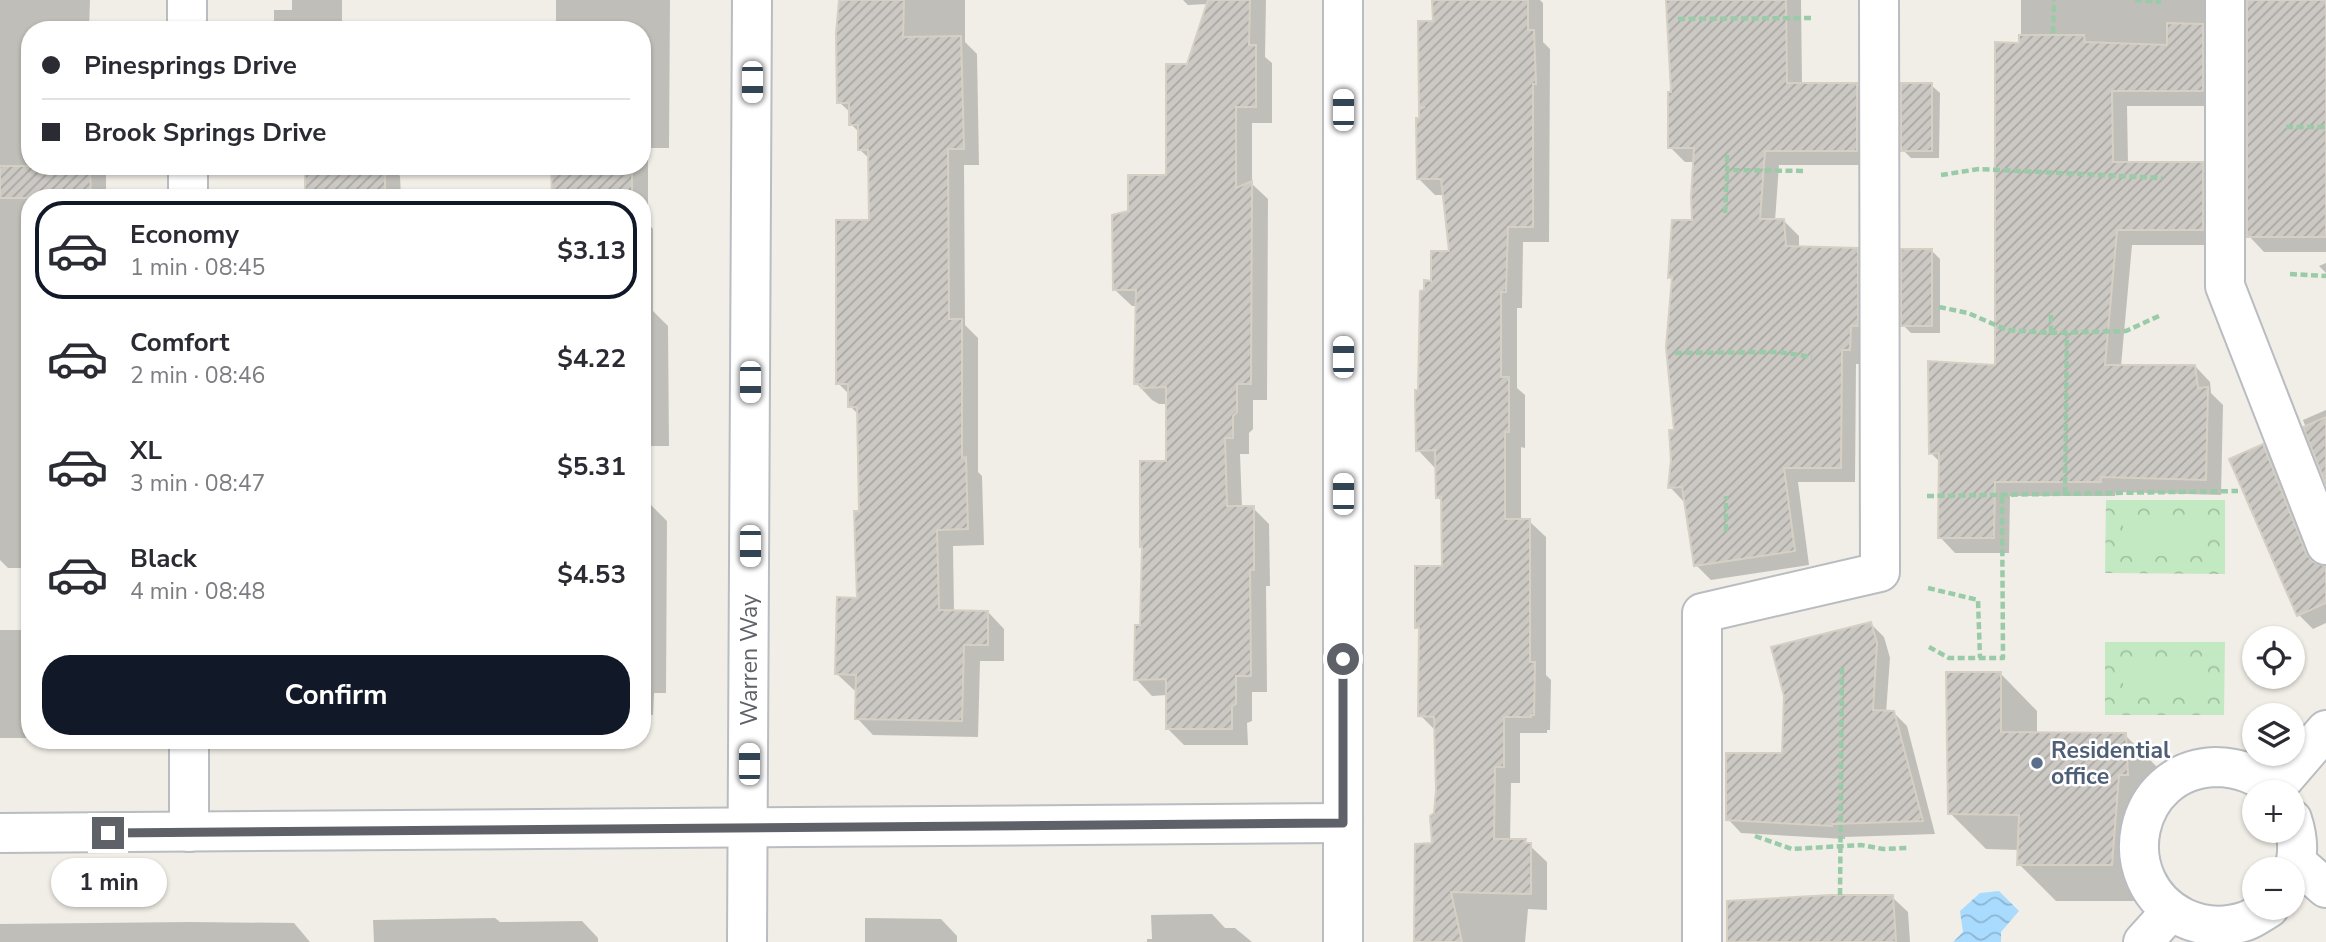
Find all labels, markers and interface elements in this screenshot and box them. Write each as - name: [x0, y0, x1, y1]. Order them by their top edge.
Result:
- text: Pinesprings Drive: [84, 48, 297, 83]
- car: [742, 61, 763, 103]
- car: [1333, 89, 1354, 131]
- text: Brook Springs Drive: [84, 115, 326, 150]
- text: Economy: [130, 217, 239, 252]
- icon: car: [46, 219, 109, 282]
- text: $3.13: [557, 233, 626, 268]
- text: 1 min · 08:45: [130, 252, 265, 283]
- text: Comfort: [130, 325, 230, 360]
- icon: car: [46, 327, 109, 390]
- car: [1333, 336, 1354, 378]
- text: $4.22: [557, 341, 626, 376]
- text: 2 min · 08:46: [130, 360, 265, 391]
- car: [740, 361, 761, 403]
- text: XL: [130, 433, 162, 468]
- icon: car: [46, 435, 109, 498]
- text: $5.31: [557, 449, 626, 484]
- text: 3 min · 08:47: [130, 468, 265, 499]
- car: [1333, 473, 1354, 515]
- car: [740, 525, 761, 567]
- text: Black: [130, 541, 197, 576]
- icon: car: [46, 543, 109, 606]
- text: $4.53: [557, 557, 626, 592]
- text: 4 min · 08:48: [130, 576, 265, 607]
- street label: Warren Way: [734, 594, 765, 726]
- map controls: [2242, 626, 2305, 920]
- button: locate: [2242, 626, 2305, 689]
- route start: [1327, 643, 1359, 675]
- button: Confirm: [42, 655, 630, 735]
- button: layers: [2242, 703, 2305, 766]
- place label: Residential office: [2051, 735, 2171, 792]
- car: [739, 743, 760, 785]
- marker: Residential office: [2029, 755, 2045, 771]
- button: +: [2242, 780, 2305, 843]
- route end: [92, 817, 124, 849]
- button: −: [2242, 857, 2305, 920]
- callout: 1 min: [50, 858, 166, 906]
- text: 1 min: [79, 867, 139, 898]

